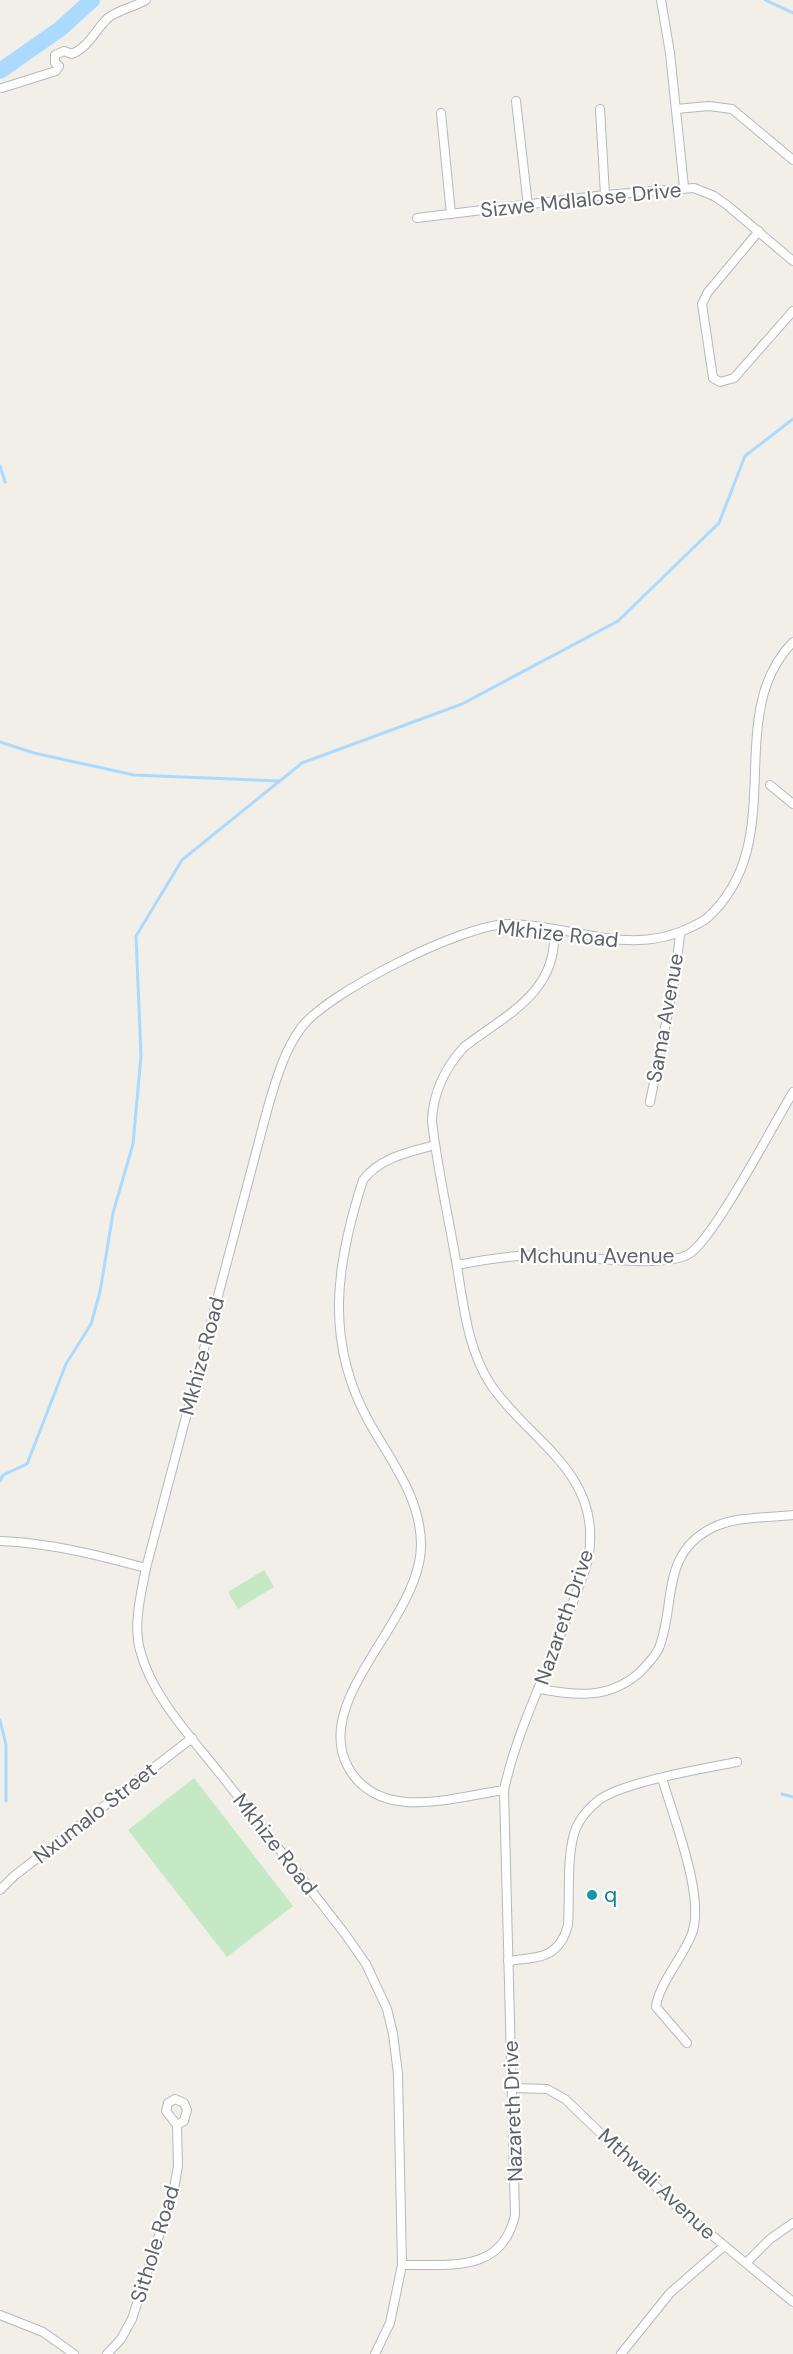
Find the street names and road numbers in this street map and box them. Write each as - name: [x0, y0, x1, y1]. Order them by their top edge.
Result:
- street label: Sizwe Mdlalose Drive: [479, 176, 683, 224]
- street label: Mkhize Road: [496, 914, 620, 954]
- street label: Sama Avenue: [640, 951, 690, 1085]
- street label: Mchunu Avenue: [520, 1242, 674, 1270]
- street label: Mkhize Road: [173, 1294, 231, 1418]
- street label: Nazareth Drive: [528, 1545, 600, 1688]
- street label: Nxumalo Street: [28, 1756, 162, 1870]
- street label: Mkhize Road: [227, 1788, 323, 1900]
- street label: Nazareth Drive: [497, 2040, 529, 2182]
- street label: Mthwali Avenue: [592, 2122, 722, 2246]
- street label: Sithole Road: [124, 2182, 186, 2306]

